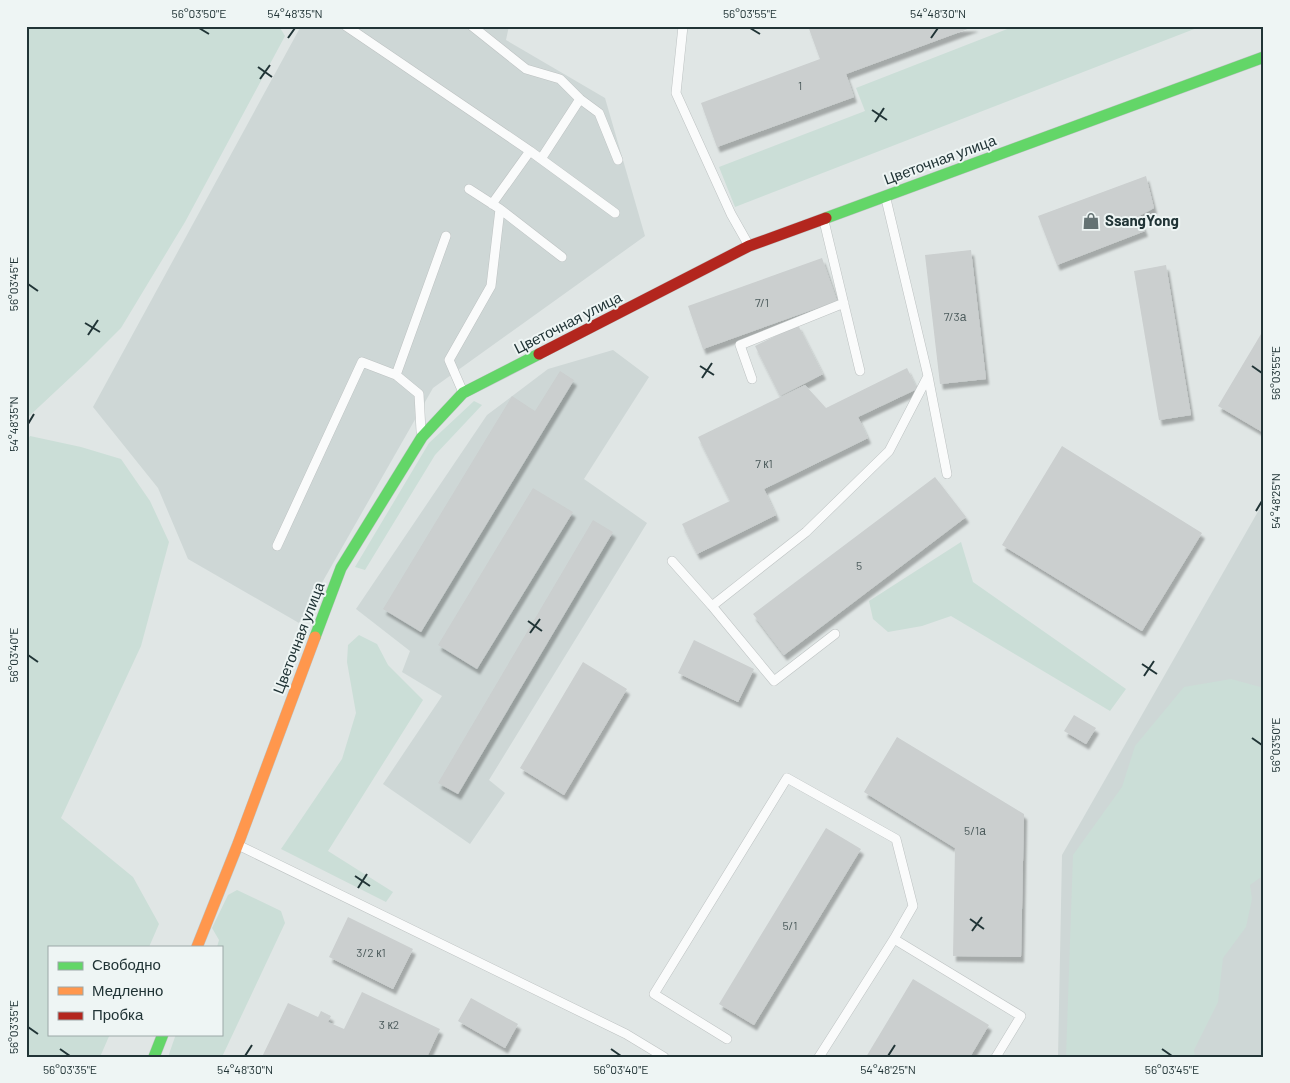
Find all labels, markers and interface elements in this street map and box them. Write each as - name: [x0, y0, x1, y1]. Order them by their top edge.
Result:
- text: 56°03'50"E: [172, 6, 226, 20]
- text: 54°48'35"N: [267, 6, 323, 20]
- text: 56°03'55"E: [723, 6, 777, 20]
- text: 54°48'30"N: [910, 6, 966, 20]
- house number: 1: [798, 78, 802, 92]
- street label: Цветочная улица: [881, 130, 999, 188]
- shop icon: SsangYong: [1081, 211, 1101, 231]
- place label: SsangYong: [1105, 211, 1179, 229]
- text: 56°03'45"E: [6, 257, 20, 311]
- street label: Цветочная улица: [511, 287, 625, 357]
- house number: 7/1: [755, 295, 769, 309]
- house number: 7/3а: [944, 309, 967, 323]
- text: 56°03'55"E: [1268, 346, 1282, 400]
- text: 54°48'35"N: [6, 396, 20, 452]
- house number: 7 к1: [755, 456, 773, 470]
- text: 54°48'25"N: [1268, 473, 1282, 529]
- house number: 5: [856, 558, 862, 572]
- street label: Цветочная улица: [268, 579, 328, 696]
- text: 56°03'40"E: [6, 627, 20, 683]
- text: 56°03'50"E: [1268, 718, 1282, 772]
- house number: 5/1а: [964, 823, 986, 837]
- house number: 5/1: [782, 918, 798, 932]
- house number: 3/2 к1: [356, 945, 386, 959]
- legend: [48, 946, 222, 1036]
- text: Свободно: [92, 955, 161, 973]
- text: Медленно: [92, 981, 163, 999]
- text: 56°03'35"E: [6, 1000, 20, 1054]
- text: Пробка: [92, 1005, 144, 1023]
- house number: 3 к2: [379, 1017, 399, 1031]
- text: 56°03'35"E: [43, 1062, 97, 1076]
- text: 54°48'30"N: [217, 1062, 273, 1076]
- text: 56°03'40"E: [593, 1062, 649, 1076]
- text: 54°48'25"N: [860, 1062, 916, 1076]
- text: 56°03'45"E: [1145, 1062, 1199, 1076]

